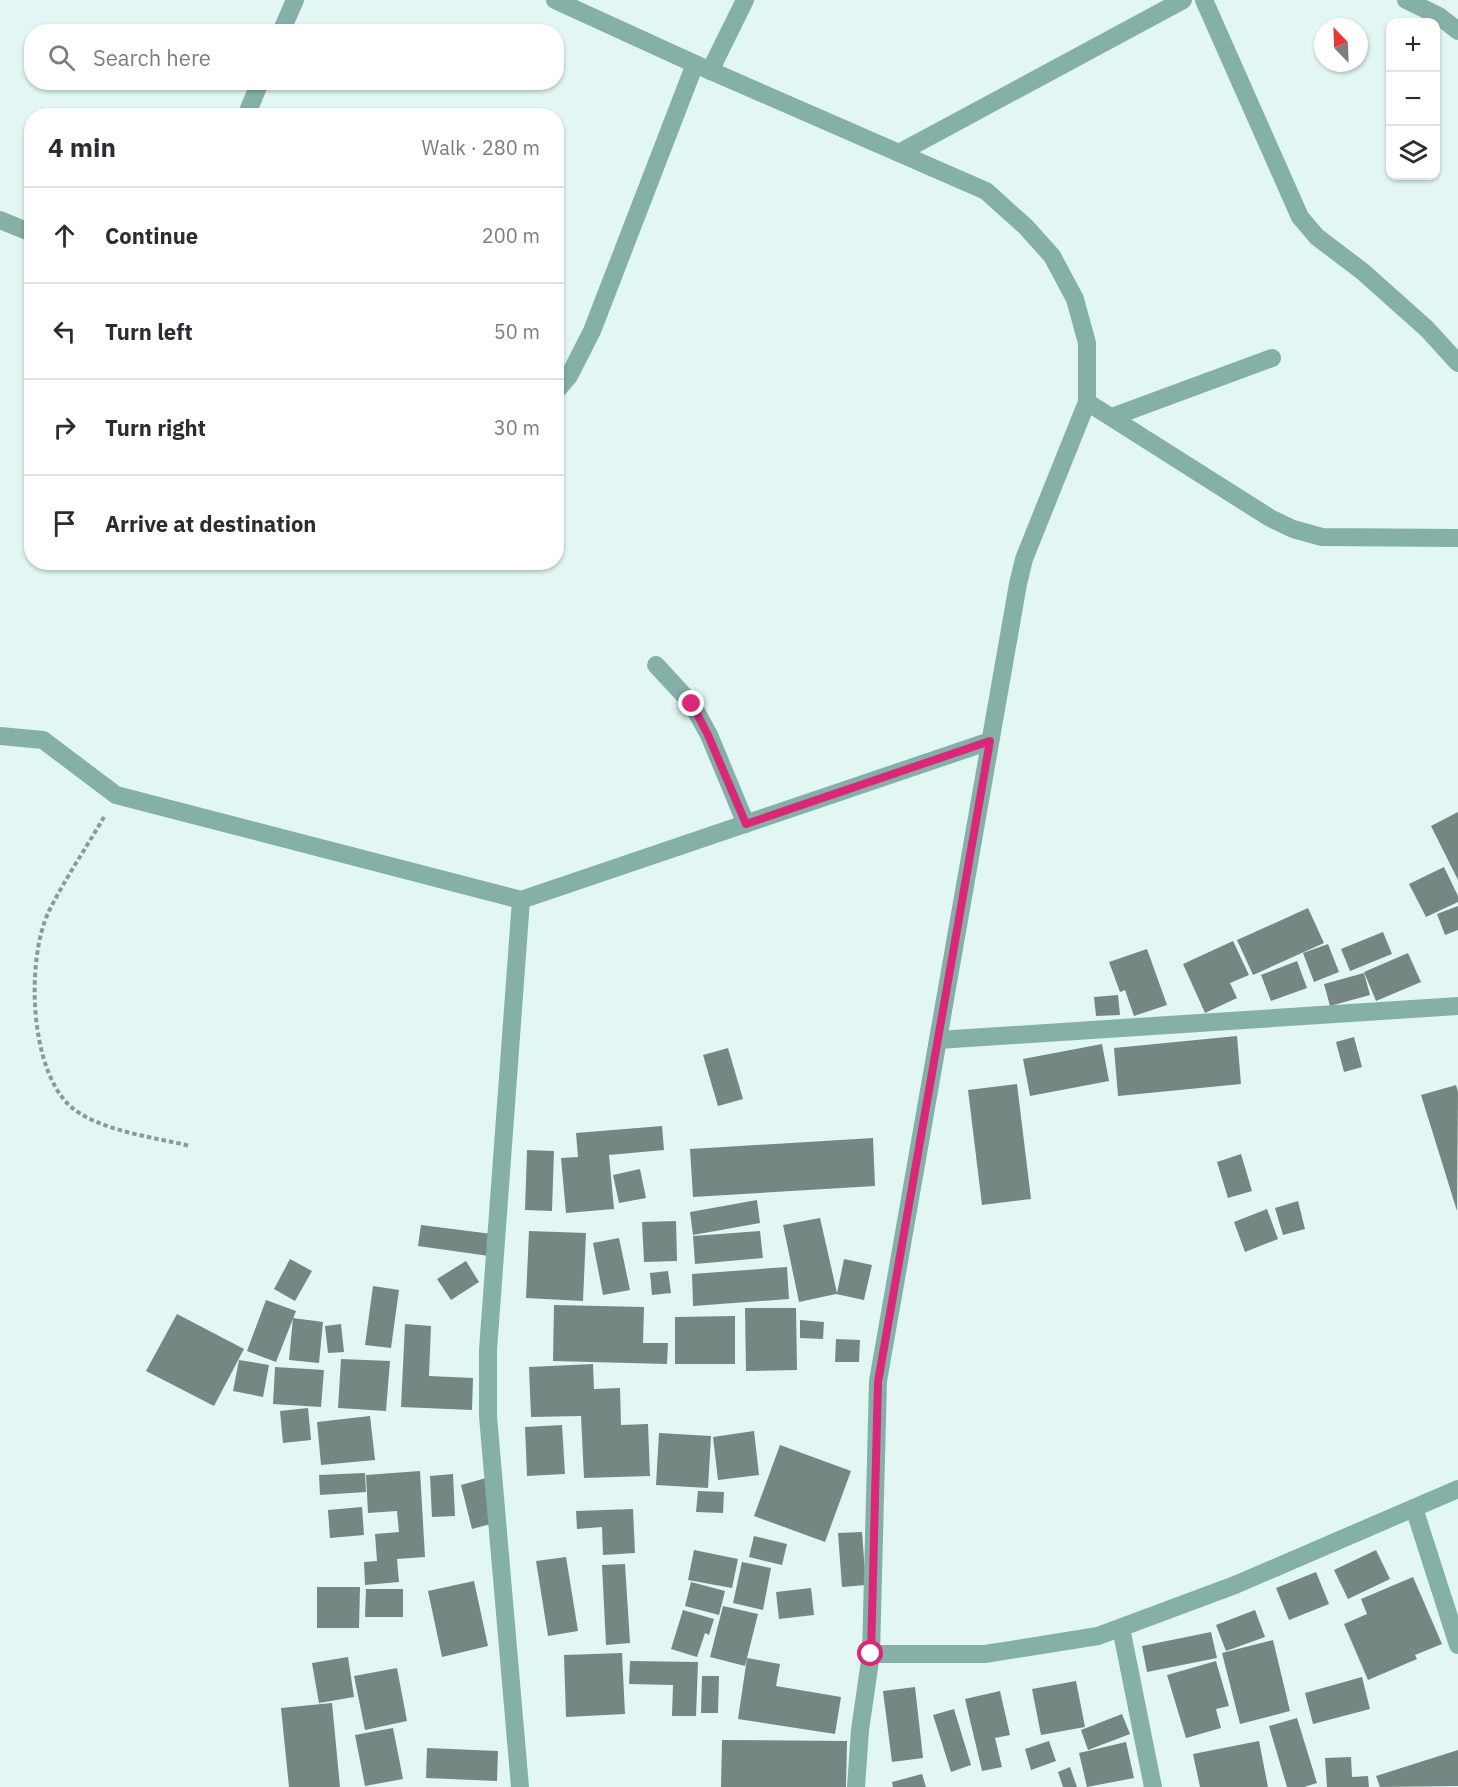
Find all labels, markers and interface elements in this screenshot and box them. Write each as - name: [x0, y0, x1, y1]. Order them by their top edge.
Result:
- north arrow: [1314, 18, 1368, 72]
- map controls: [1386, 18, 1440, 180]
- button: +: [1386, 18, 1440, 72]
- search box: [24, 24, 564, 90]
- icon: search: [45, 41, 78, 74]
- text: Search here: [93, 43, 211, 72]
- button: −: [1386, 72, 1440, 126]
- button: layers: [1386, 126, 1440, 180]
- text: 4 min: [48, 130, 116, 164]
- text: Walk · 280 m: [422, 134, 540, 161]
- icon: ahead: [48, 219, 81, 252]
- text: Continue: [105, 221, 198, 250]
- text: 200 m: [482, 222, 540, 249]
- icon: left: [48, 315, 81, 348]
- text: Turn left: [105, 317, 193, 346]
- text: 50 m: [494, 318, 540, 345]
- icon: right: [48, 411, 81, 444]
- text: Turn right: [105, 413, 206, 442]
- text: 30 m: [494, 414, 540, 441]
- icon: arrive: [48, 507, 81, 540]
- text: Arrive at destination: [105, 509, 316, 538]
- route end: [678, 690, 704, 716]
- route start: [857, 1640, 883, 1666]

